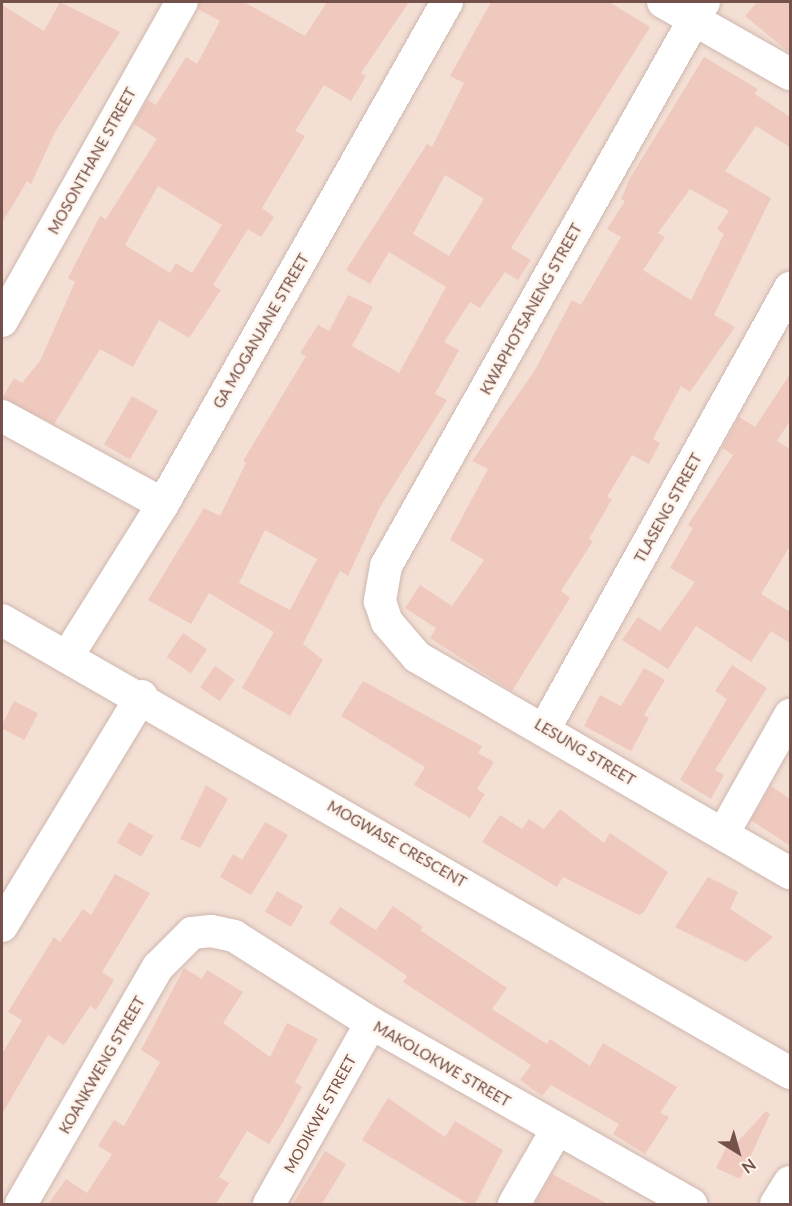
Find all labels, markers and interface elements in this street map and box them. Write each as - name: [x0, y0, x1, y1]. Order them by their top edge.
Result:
- street label: MOSONTHANE STREET: [44, 85, 140, 237]
- street label: KWAPHOTSANENG STREET: [476, 220, 586, 398]
- street label: GA MOGANJANE STREET: [209, 250, 313, 412]
- street label: TLASENG STREET: [630, 450, 706, 566]
- street label: LESUNG STREET: [531, 715, 639, 789]
- street label: MOGWASE CRESCENT: [324, 797, 470, 891]
- street label: KOANKWENG STREET: [55, 993, 149, 1137]
- street label: MAKOLOKWE STREET: [370, 1017, 514, 1111]
- street label: MODIKWE STREET: [280, 1052, 360, 1176]
- north arrow: [708, 1122, 768, 1182]
- text: N: [738, 1155, 760, 1178]

